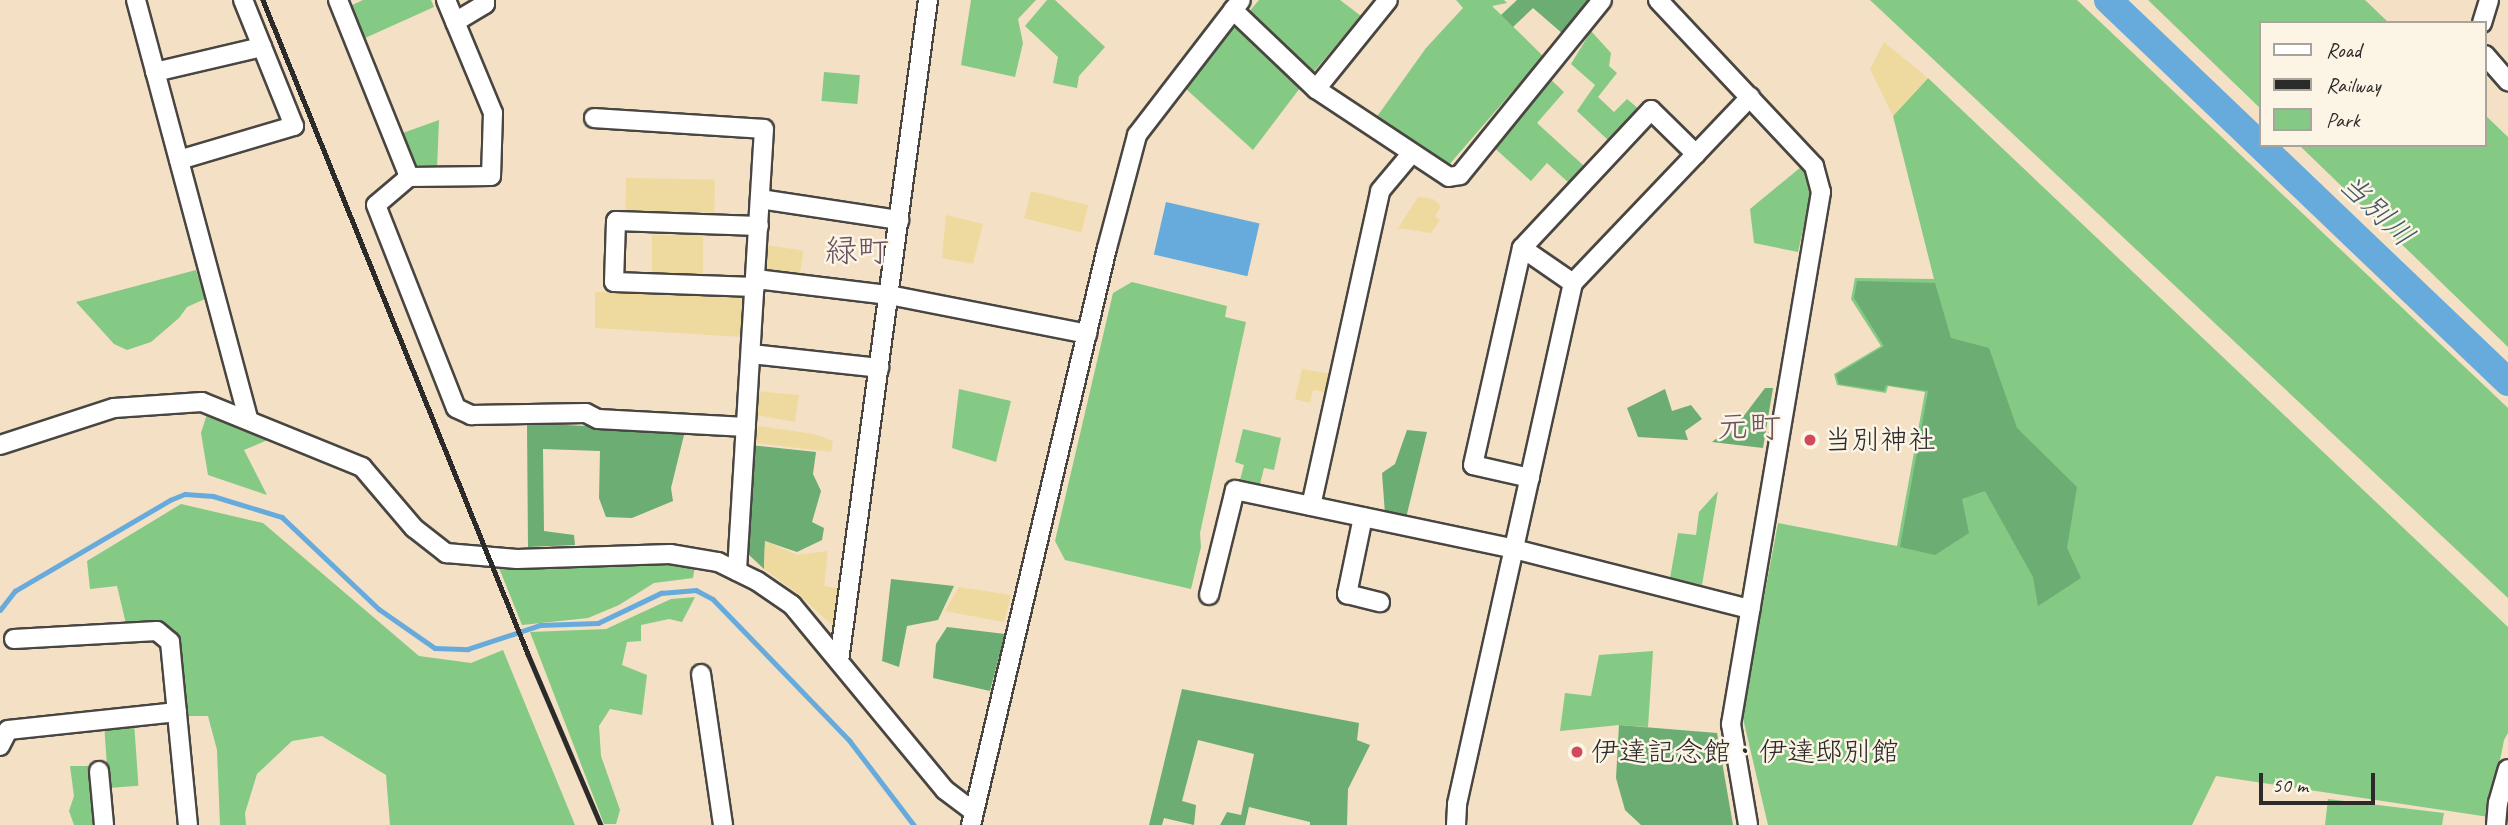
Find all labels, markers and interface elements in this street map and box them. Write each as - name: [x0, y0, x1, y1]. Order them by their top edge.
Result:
- legend: [2260, 21, 2487, 147]
- text: Road: [2326, 37, 2361, 63]
- text: Railway: [2326, 72, 2380, 98]
- text: Park: [2326, 107, 2359, 133]
- water label: 当別川: [2332, 166, 2422, 254]
- district label: 緑町: [825, 232, 889, 270]
- district label: 元町: [1717, 408, 1781, 446]
- place label: 当別神社: [1824, 423, 1936, 457]
- marker: 当別神社: [1802, 432, 1818, 448]
- place label: 伊達記念館・伊達邸別館: [1591, 735, 1899, 769]
- marker: 伊達記念館・伊達邸別館: [1569, 744, 1585, 760]
- scale bar: [2263, 758, 2378, 802]
- text: 50 m: [2272, 772, 2308, 798]

